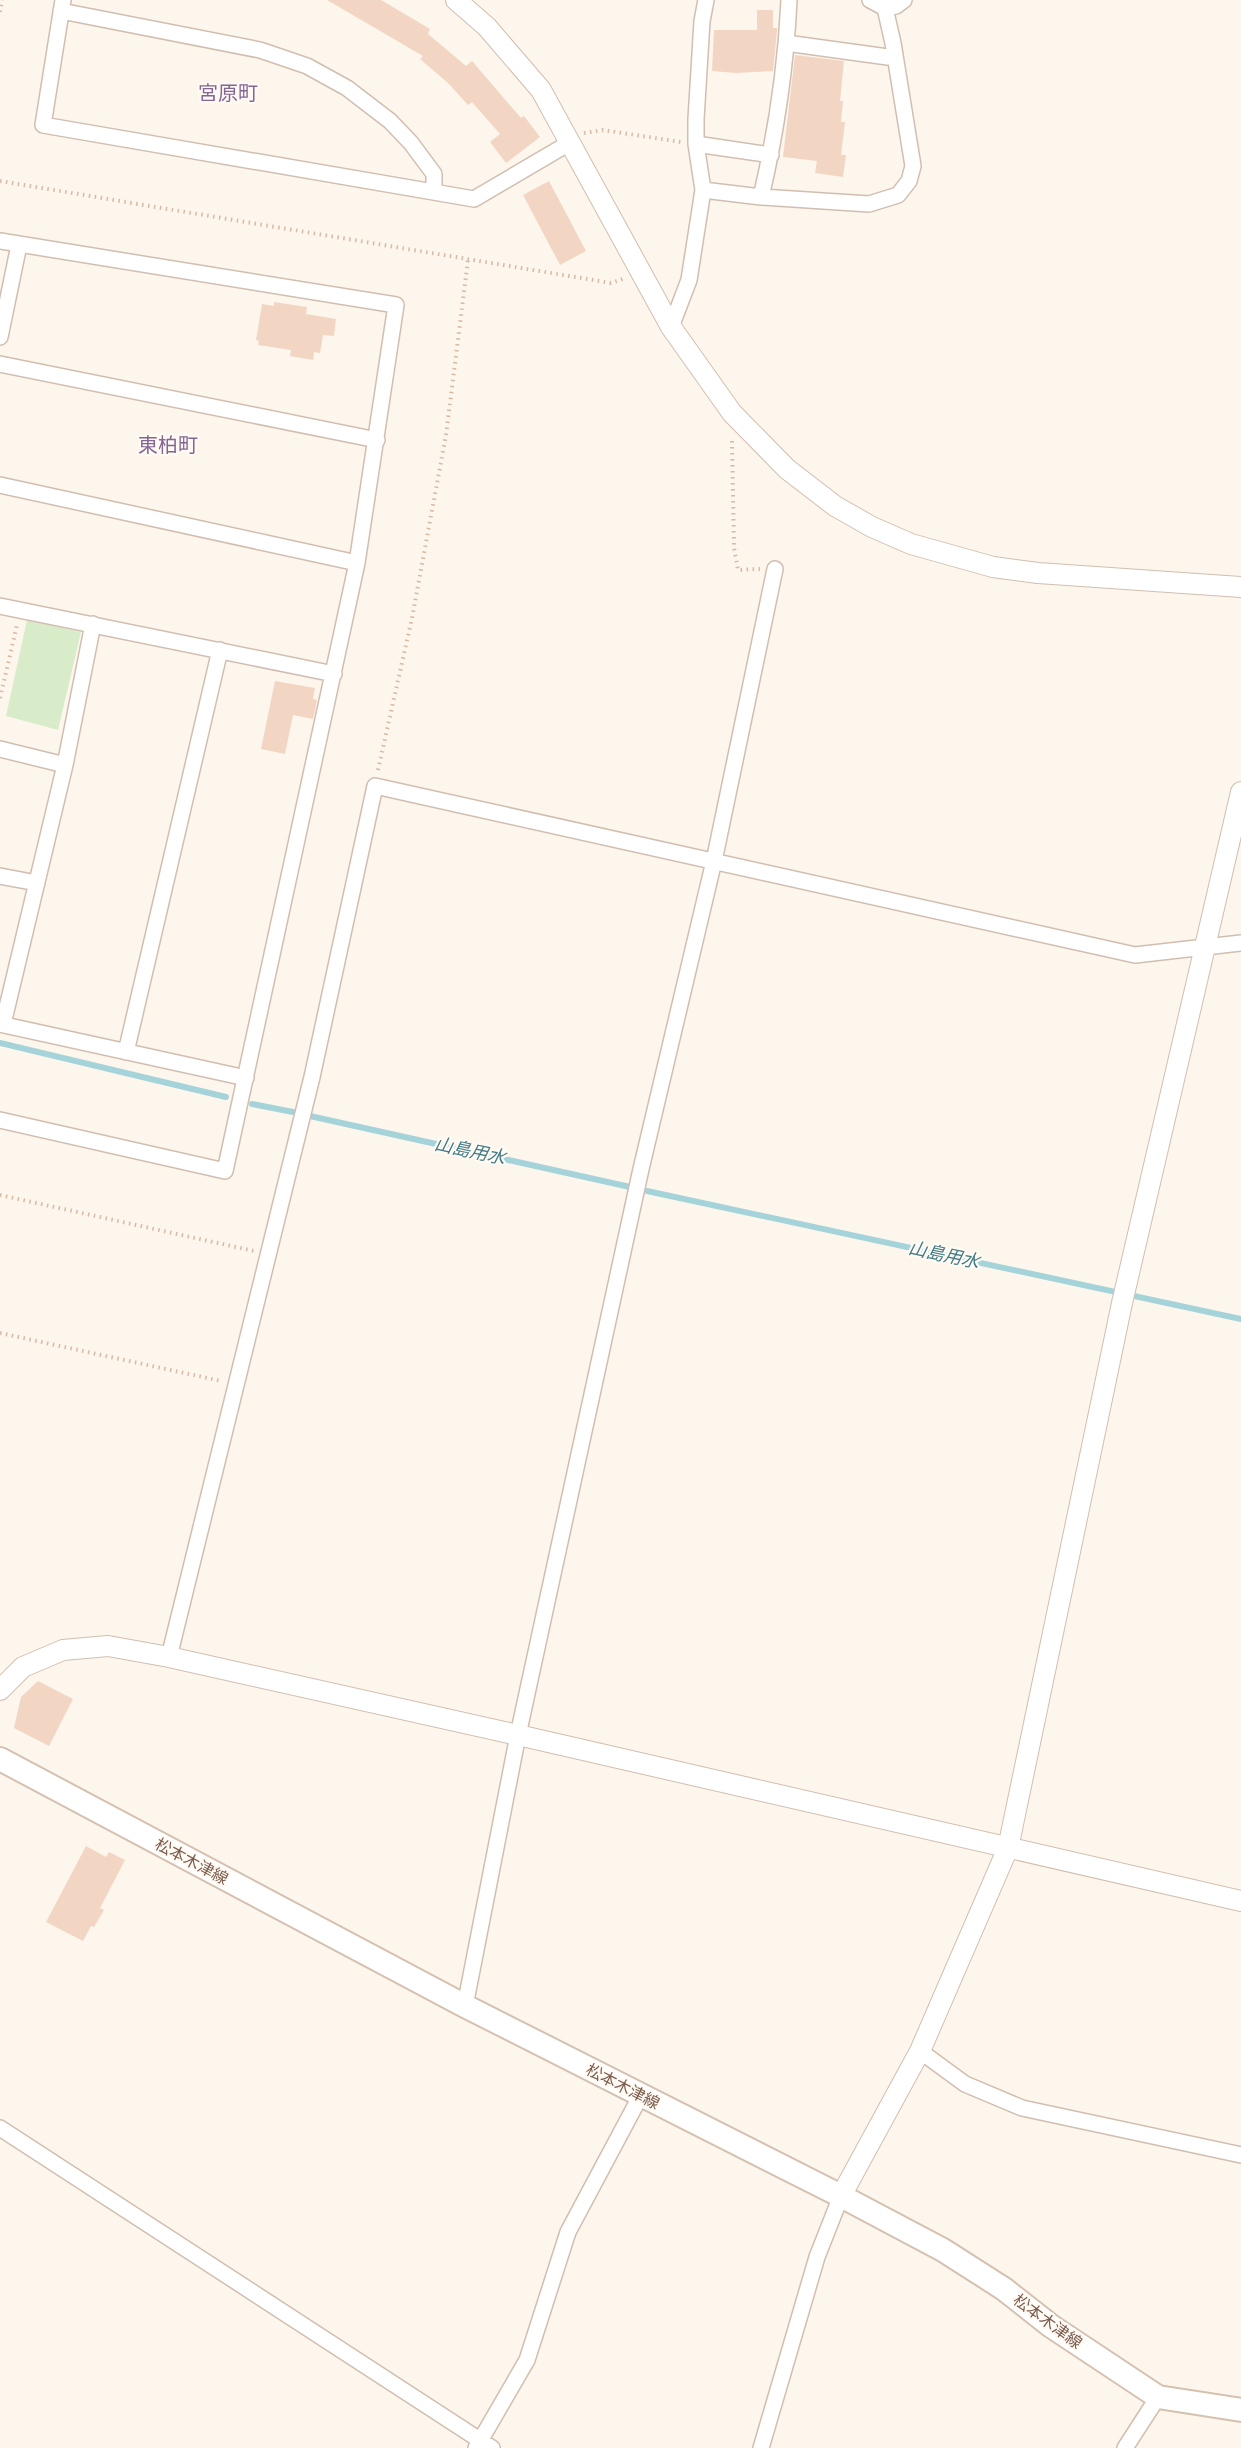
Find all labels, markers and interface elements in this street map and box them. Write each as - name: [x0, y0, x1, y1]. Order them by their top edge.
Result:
- district label: 宮原町: [198, 77, 258, 108]
- district label: 東柏町: [138, 429, 198, 460]
- water label: 山島用水: [432, 1130, 510, 1172]
- water label: 山島用水: [906, 1234, 984, 1276]
- street label: 松本木津線: [151, 1832, 233, 1890]
- street label: 松本木津線: [582, 2057, 664, 2115]
- street label: 松本木津線: [1009, 2288, 1087, 2354]

